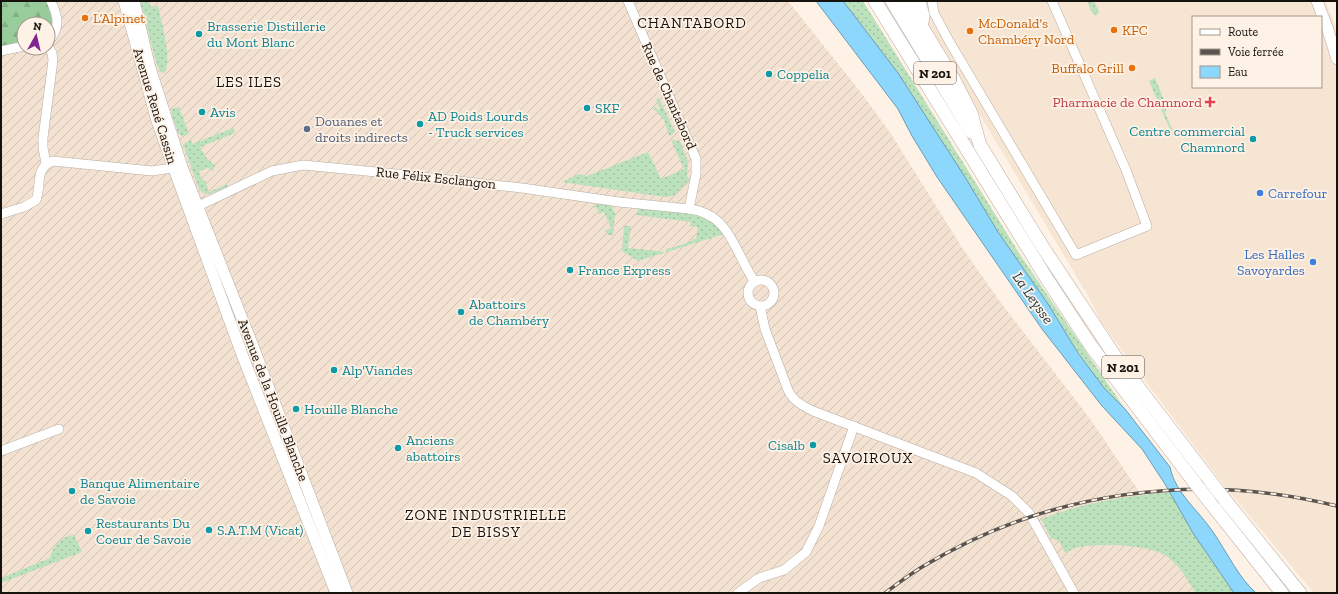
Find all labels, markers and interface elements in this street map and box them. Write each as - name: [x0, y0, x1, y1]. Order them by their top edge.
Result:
- place label: L’Alpinet: [93, 10, 146, 27]
- marker: L’Alpinet: [80, 13, 90, 23]
- district label: CHANTABORD: [637, 14, 747, 32]
- place label: McDonald's Chambéry Nord: [978, 15, 1075, 48]
- north arrow: [16, 16, 56, 56]
- legend: [1192, 16, 1322, 88]
- place label: Brasserie Distillerie du Mont Blanc: [207, 18, 326, 51]
- text: N: [32, 20, 43, 34]
- place label: KFC: [1122, 22, 1148, 39]
- marker: KFC: [1109, 25, 1119, 35]
- text: Route: [1228, 25, 1259, 39]
- marker: McDonald's Chambéry Nord: [965, 26, 975, 36]
- marker: Brasserie Distillerie du Mont Blanc: [194, 29, 204, 39]
- street label: Rue de Chantabord: [638, 40, 700, 153]
- text: Voie ferrée: [1227, 45, 1284, 59]
- street label: Avenue René Cassin: [129, 46, 181, 166]
- place label: Buffalo Grill: [1051, 60, 1124, 77]
- road number: N 201: [914, 62, 956, 84]
- marker: Buffalo Grill: [1127, 63, 1137, 73]
- text: Eau: [1228, 65, 1248, 79]
- place label: Coppelia: [777, 66, 830, 83]
- marker: Coppelia: [764, 69, 774, 79]
- district label: LES ILES: [216, 73, 282, 91]
- place label: Pharmacie de Chamnord: [1053, 94, 1202, 111]
- marker: Pharmacie de Chamnord: [1205, 97, 1215, 107]
- place label: SKF: [595, 100, 619, 117]
- marker: SKF: [582, 103, 592, 113]
- place label: Avis: [210, 104, 236, 121]
- marker: Avis: [197, 107, 207, 117]
- place label: AD Poids Lourds - Truck services: [428, 108, 528, 141]
- place label: Douanes et droits indirects: [315, 113, 408, 146]
- marker: AD Poids Lourds - Truck services: [415, 119, 425, 129]
- place label: Centre commercial Chamnord: [1129, 123, 1245, 156]
- marker: Douanes et droits indirects: [302, 124, 312, 134]
- marker: Centre commercial Chamnord: [1248, 134, 1258, 144]
- street label: Rue Félix Esclangon: [375, 163, 497, 193]
- place label: Carrefour: [1268, 185, 1328, 202]
- marker: Carrefour: [1255, 188, 1265, 198]
- place label: Les Halles Savoyardes: [1237, 246, 1305, 279]
- marker: Les Halles Savoyardes: [1308, 257, 1318, 267]
- place label: France Express: [578, 262, 671, 279]
- marker: France Express: [565, 265, 575, 275]
- water label: La Leysse: [1009, 269, 1057, 327]
- place label: Abattoirs de Chambéry: [469, 296, 550, 329]
- marker: Abattoirs de Chambéry: [456, 307, 466, 317]
- street label: Avenue de la Houille Blanche: [234, 316, 312, 484]
- road number: N 201: [1102, 356, 1144, 378]
- place label: Alp'Viandes: [342, 362, 413, 379]
- marker: Alp'Viandes: [329, 365, 339, 375]
- place label: Houille Blanche: [304, 401, 399, 418]
- marker: Houille Blanche: [291, 404, 301, 414]
- place label: Anciens abattoirs: [406, 432, 461, 465]
- place label: Cisalb: [768, 437, 805, 454]
- marker: Cisalb: [808, 440, 818, 450]
- marker: Anciens abattoirs: [393, 443, 403, 453]
- district label: SAVOIROUX: [823, 449, 913, 467]
- place label: Banque Alimentaire de Savoie: [80, 475, 200, 508]
- marker: Banque Alimentaire de Savoie: [67, 486, 77, 496]
- district label: ZONE INDUSTRIELLE DE BISSY: [405, 506, 567, 541]
- place label: Restaurants Du Coeur de Savoie: [96, 515, 192, 548]
- place label: S.A.T.M (Vicat): [217, 522, 304, 539]
- marker: S.A.T.M (Vicat): [204, 525, 214, 535]
- marker: Restaurants Du Coeur de Savoie: [83, 526, 93, 536]

